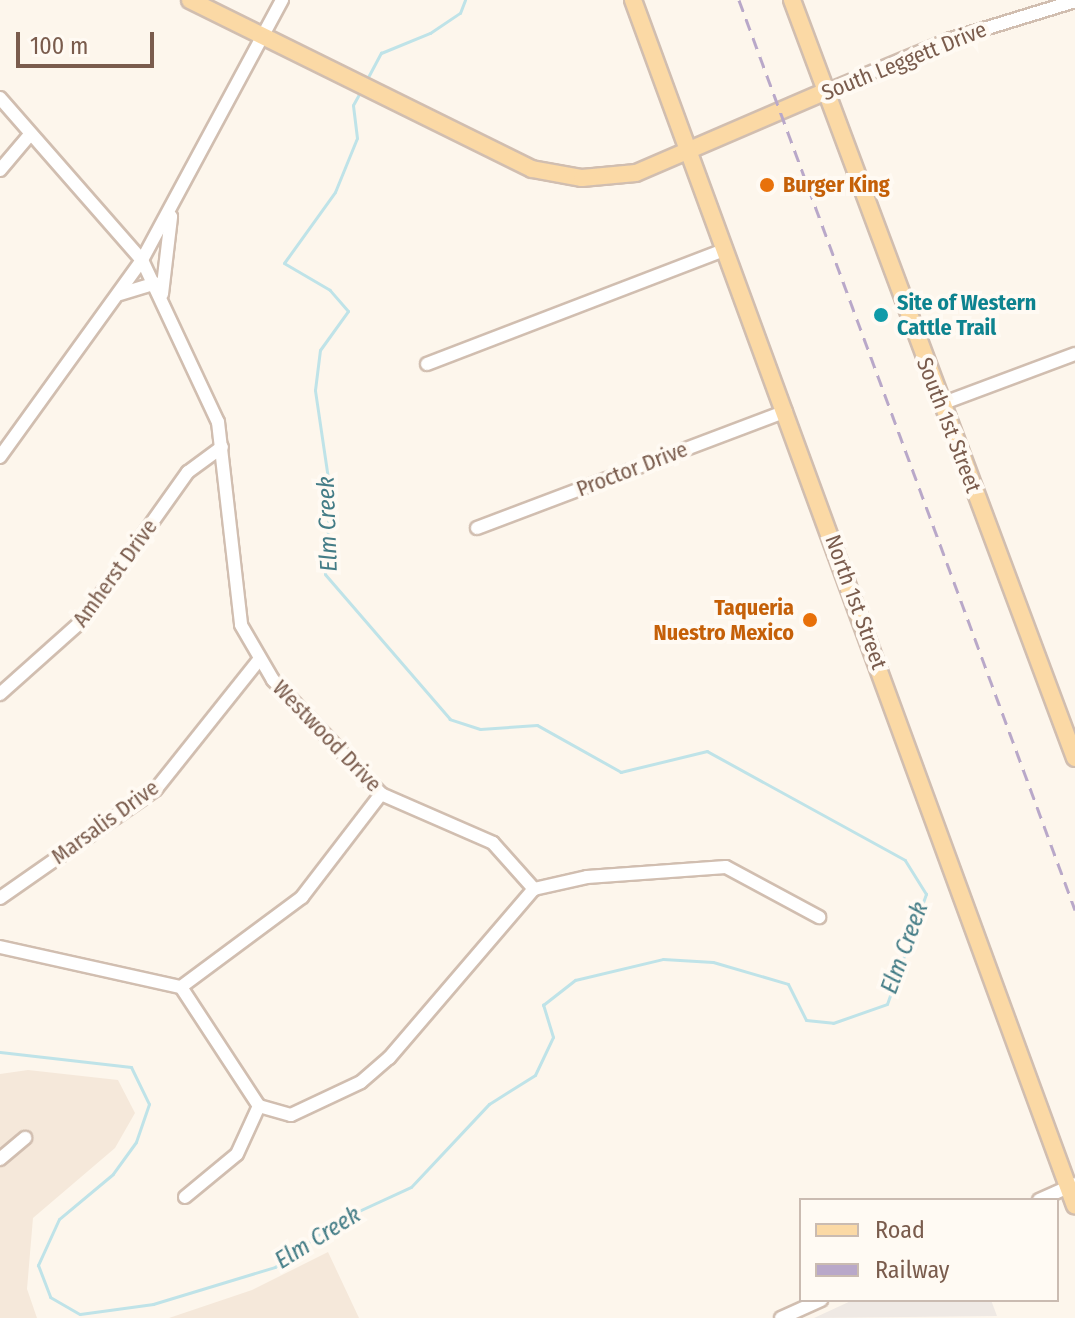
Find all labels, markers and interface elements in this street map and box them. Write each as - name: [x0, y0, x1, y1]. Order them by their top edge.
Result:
- scale bar: [20, 16, 158, 66]
- street label: South Leggett Drive: [818, 16, 990, 106]
- text: 100 m: [30, 32, 88, 60]
- place label: Burger King: [783, 172, 890, 198]
- marker: Burger King: [758, 176, 776, 194]
- place label: Site of Western Cattle Trail: [897, 289, 1036, 340]
- marker: Site of Western Cattle Trail: [872, 306, 890, 324]
- street label: South 1st Street: [911, 354, 987, 496]
- street label: Proctor Drive: [573, 436, 691, 502]
- water label: Elm Creek: [312, 476, 344, 572]
- street label: Amherst Drive: [67, 514, 163, 632]
- street label: North 1st Street: [819, 531, 893, 673]
- place label: Taqueria Nuestro Mexico: [653, 594, 794, 646]
- marker: Taqueria Nuestro Mexico: [801, 611, 819, 629]
- street label: Westwood Drive: [267, 675, 387, 797]
- street label: Marsalis Drive: [46, 774, 164, 870]
- water label: Elm Creek: [875, 898, 935, 998]
- legend: [799, 1198, 1059, 1302]
- water label: Elm Creek: [270, 1201, 366, 1275]
- text: Road: [875, 1216, 925, 1244]
- text: Railway: [875, 1256, 950, 1284]

